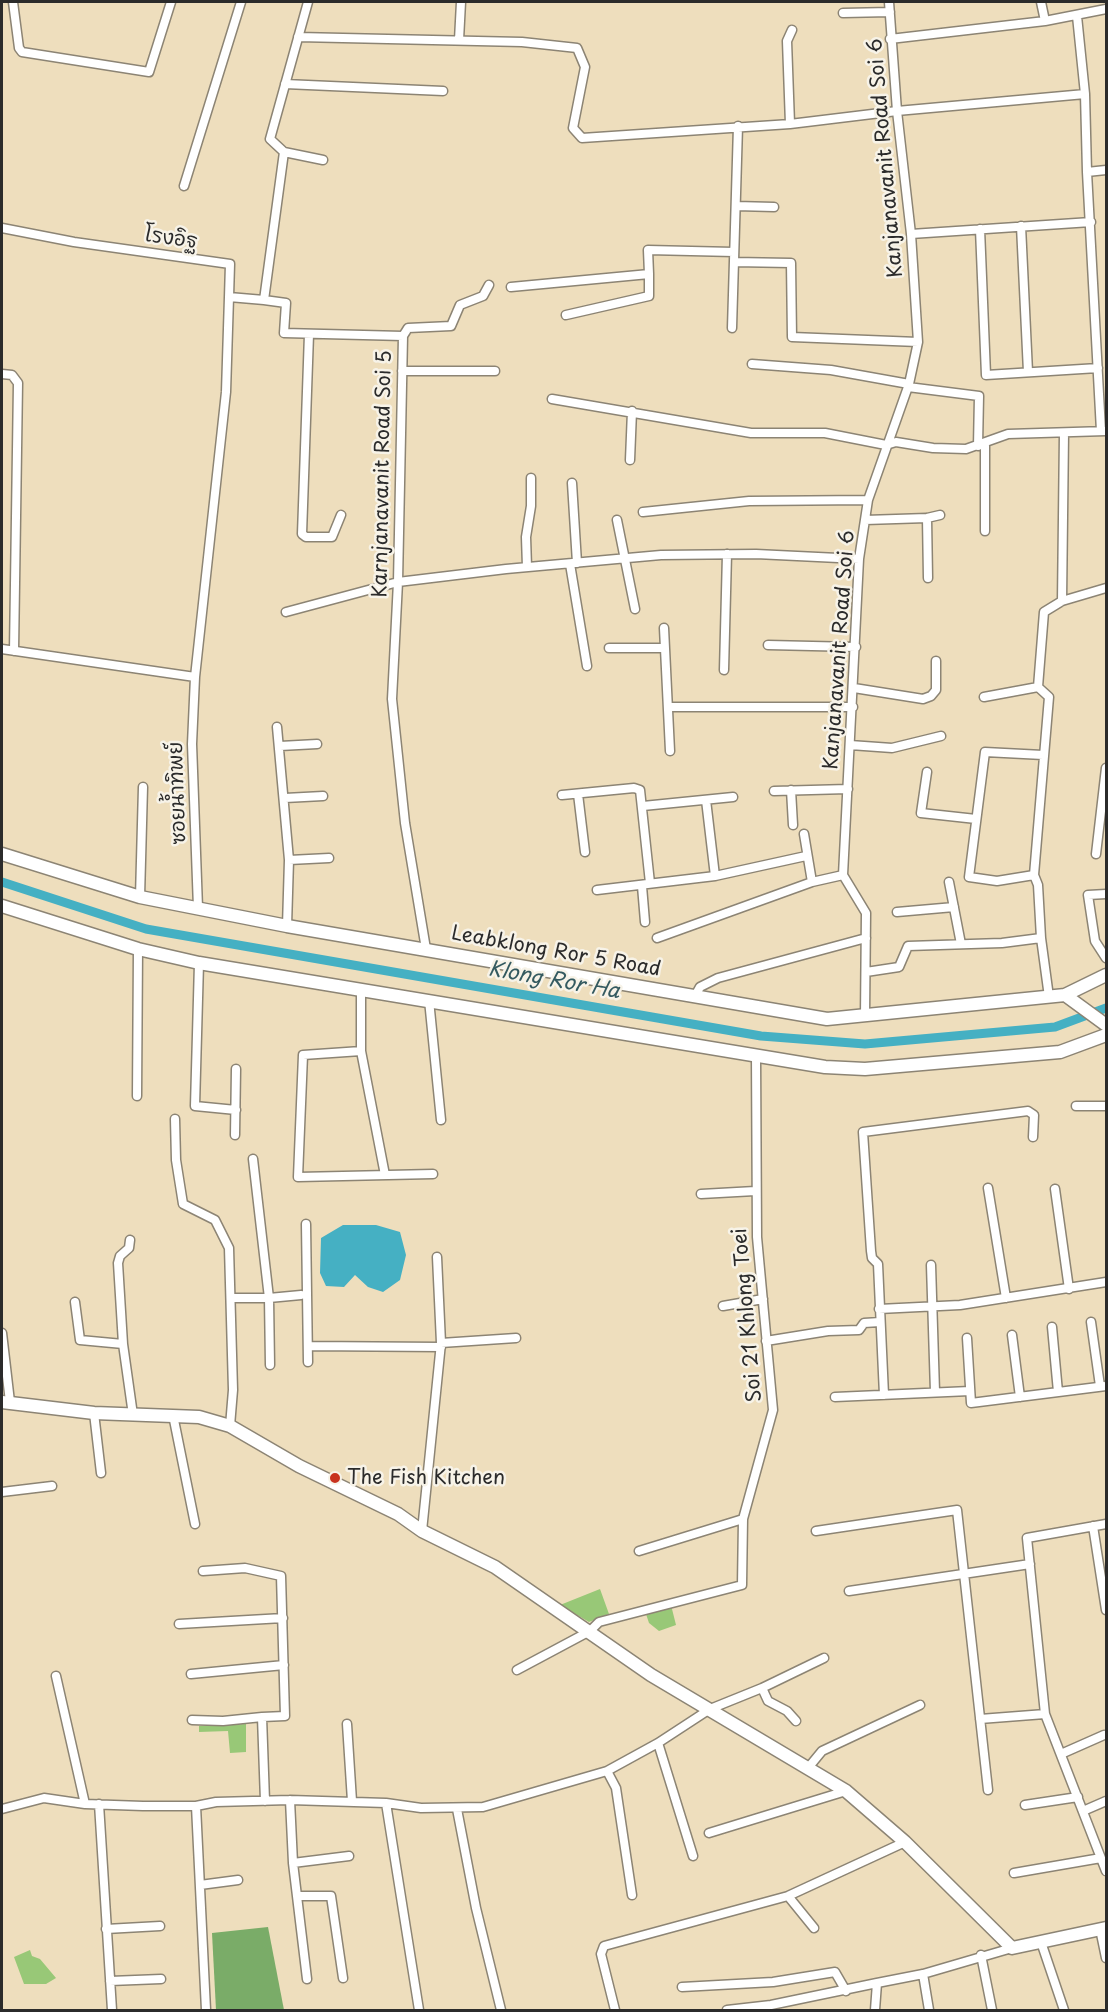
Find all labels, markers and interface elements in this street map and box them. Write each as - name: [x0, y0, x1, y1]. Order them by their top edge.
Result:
- street label: Kanjanavanit Road Soi 6: [864, 37, 908, 279]
- street label: โรงอิฐ: [143, 223, 199, 255]
- street label: Karnjanavanit Road Soi 5: [369, 350, 397, 598]
- street label: Kanjanavanit Road Soi 6: [820, 530, 860, 770]
- street label: ซอยน้ำทิพย์: [164, 741, 192, 845]
- street label: Leabklong Ror 5 Road: [449, 922, 663, 982]
- water label: Klong Ror Ha: [486, 957, 622, 1005]
- street label: Soi 21 Khlong Toei: [728, 1227, 768, 1403]
- place label: The Fish Kitchen: [347, 1466, 505, 1490]
- marker: The Fish Kitchen: [328, 1471, 342, 1485]

